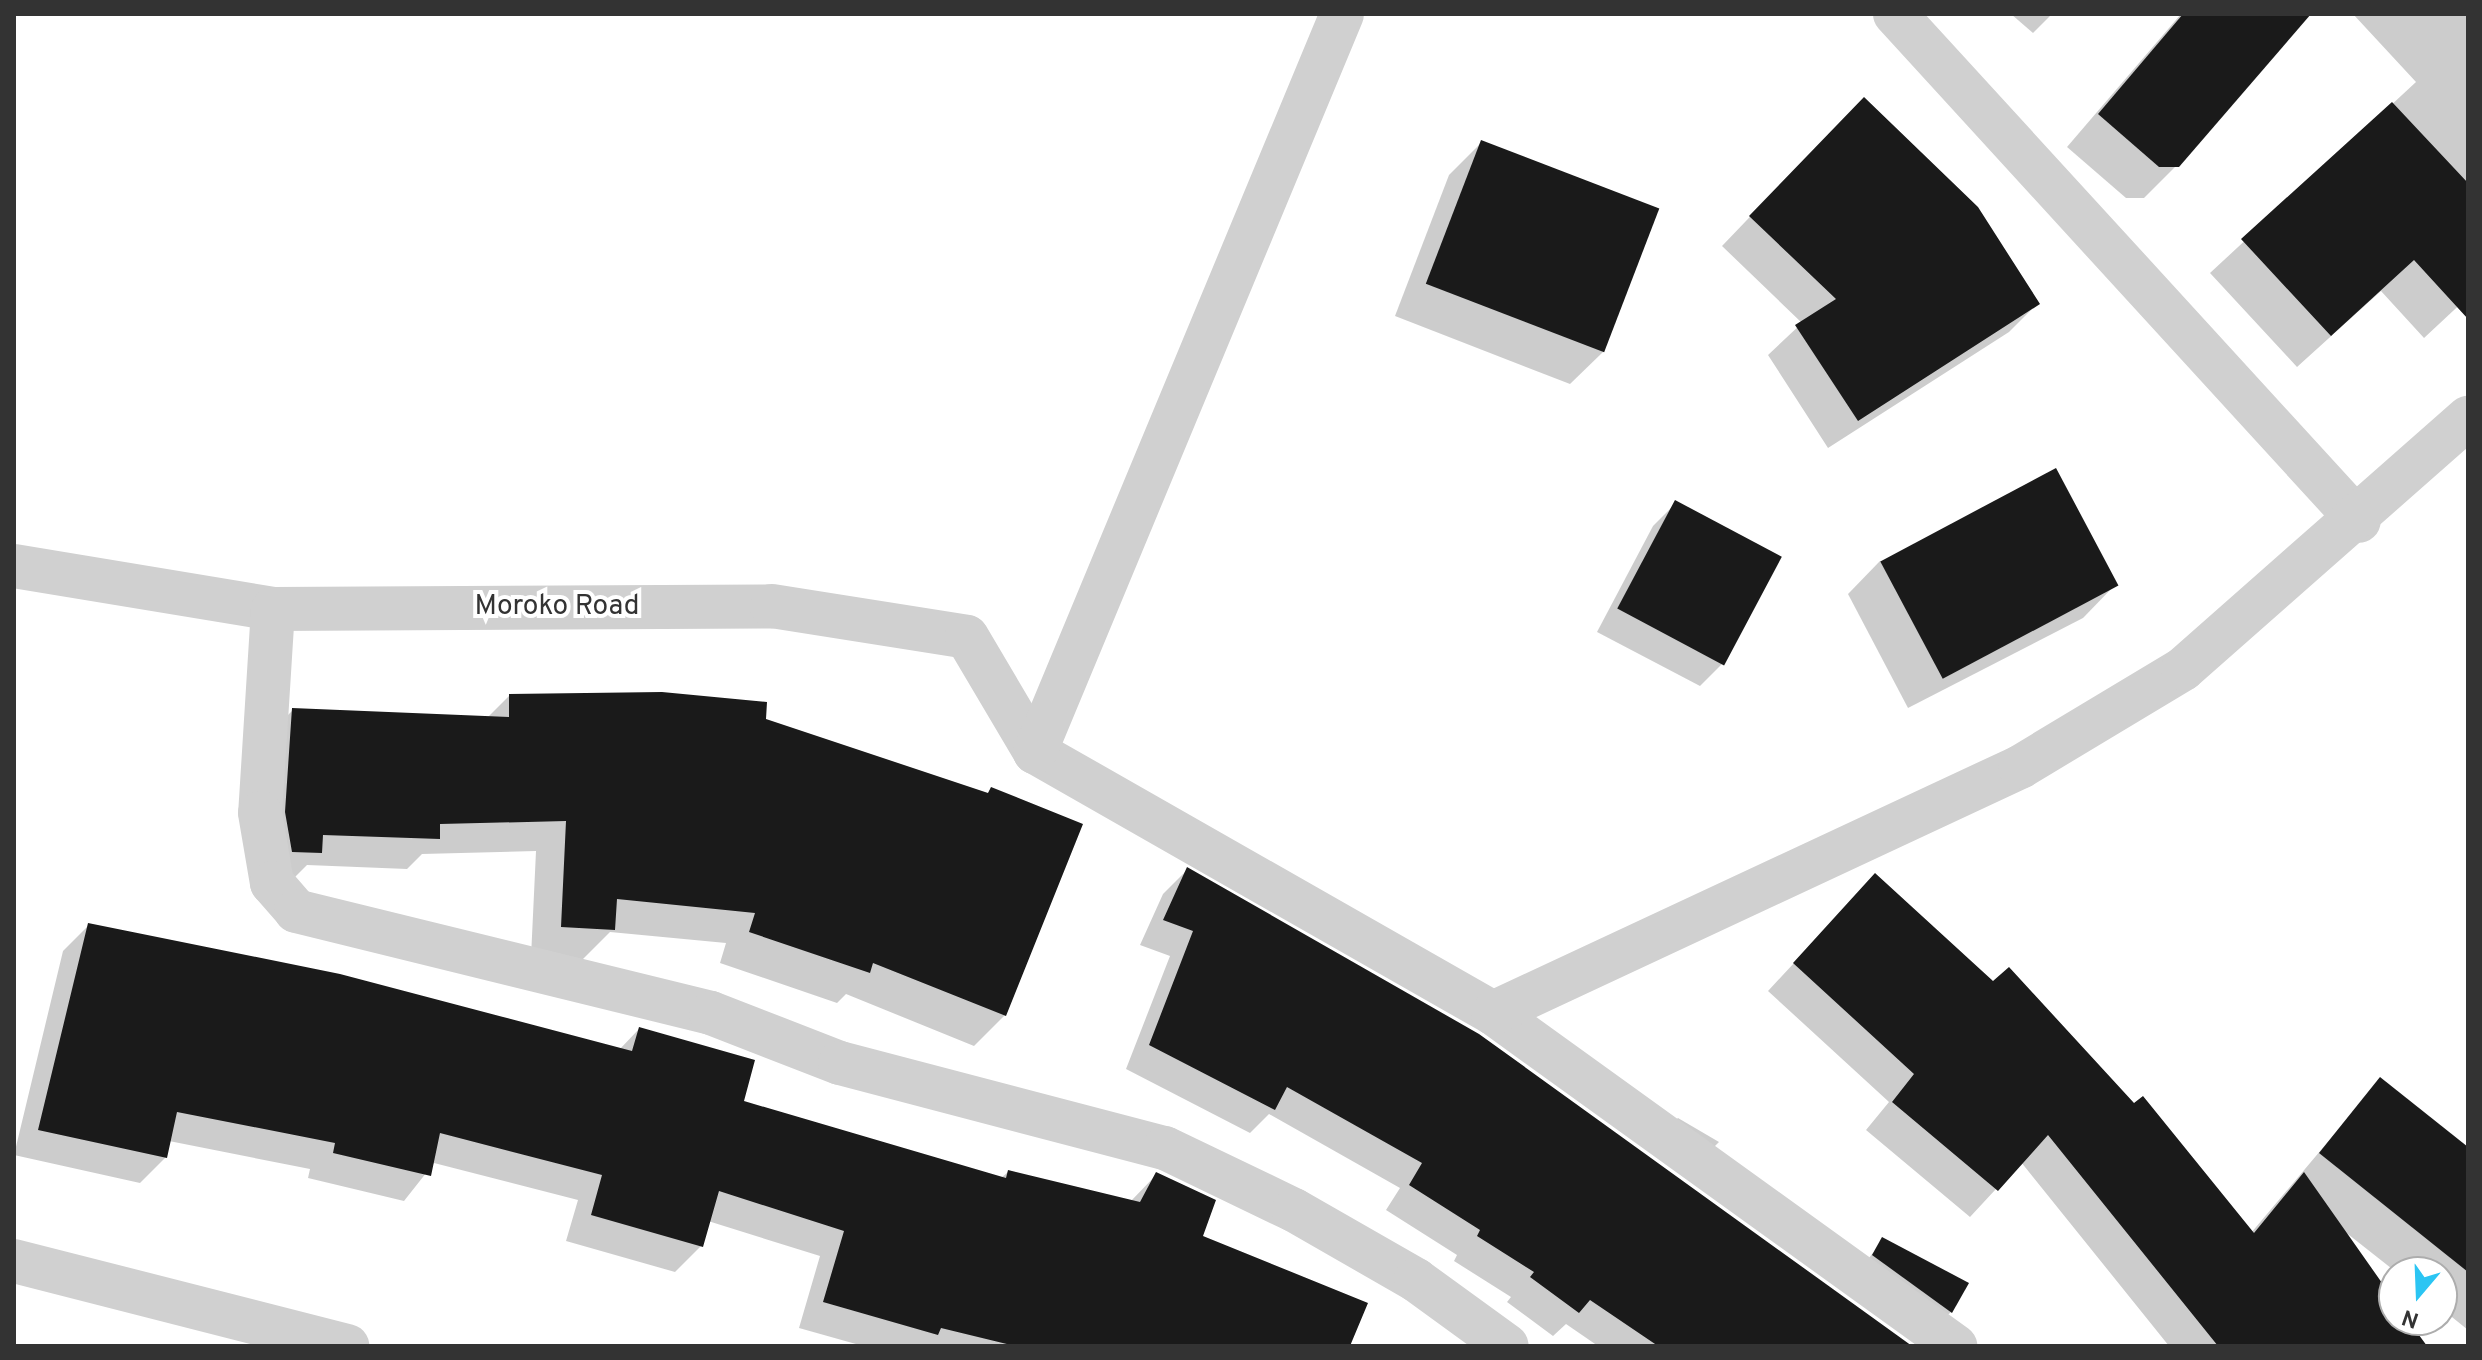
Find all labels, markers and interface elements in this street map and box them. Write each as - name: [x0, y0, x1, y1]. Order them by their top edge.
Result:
- street label: Moroko Road: [475, 590, 639, 624]
- north arrow: [2378, 1256, 2458, 1336]
- text: N: [2399, 1302, 2423, 1333]

